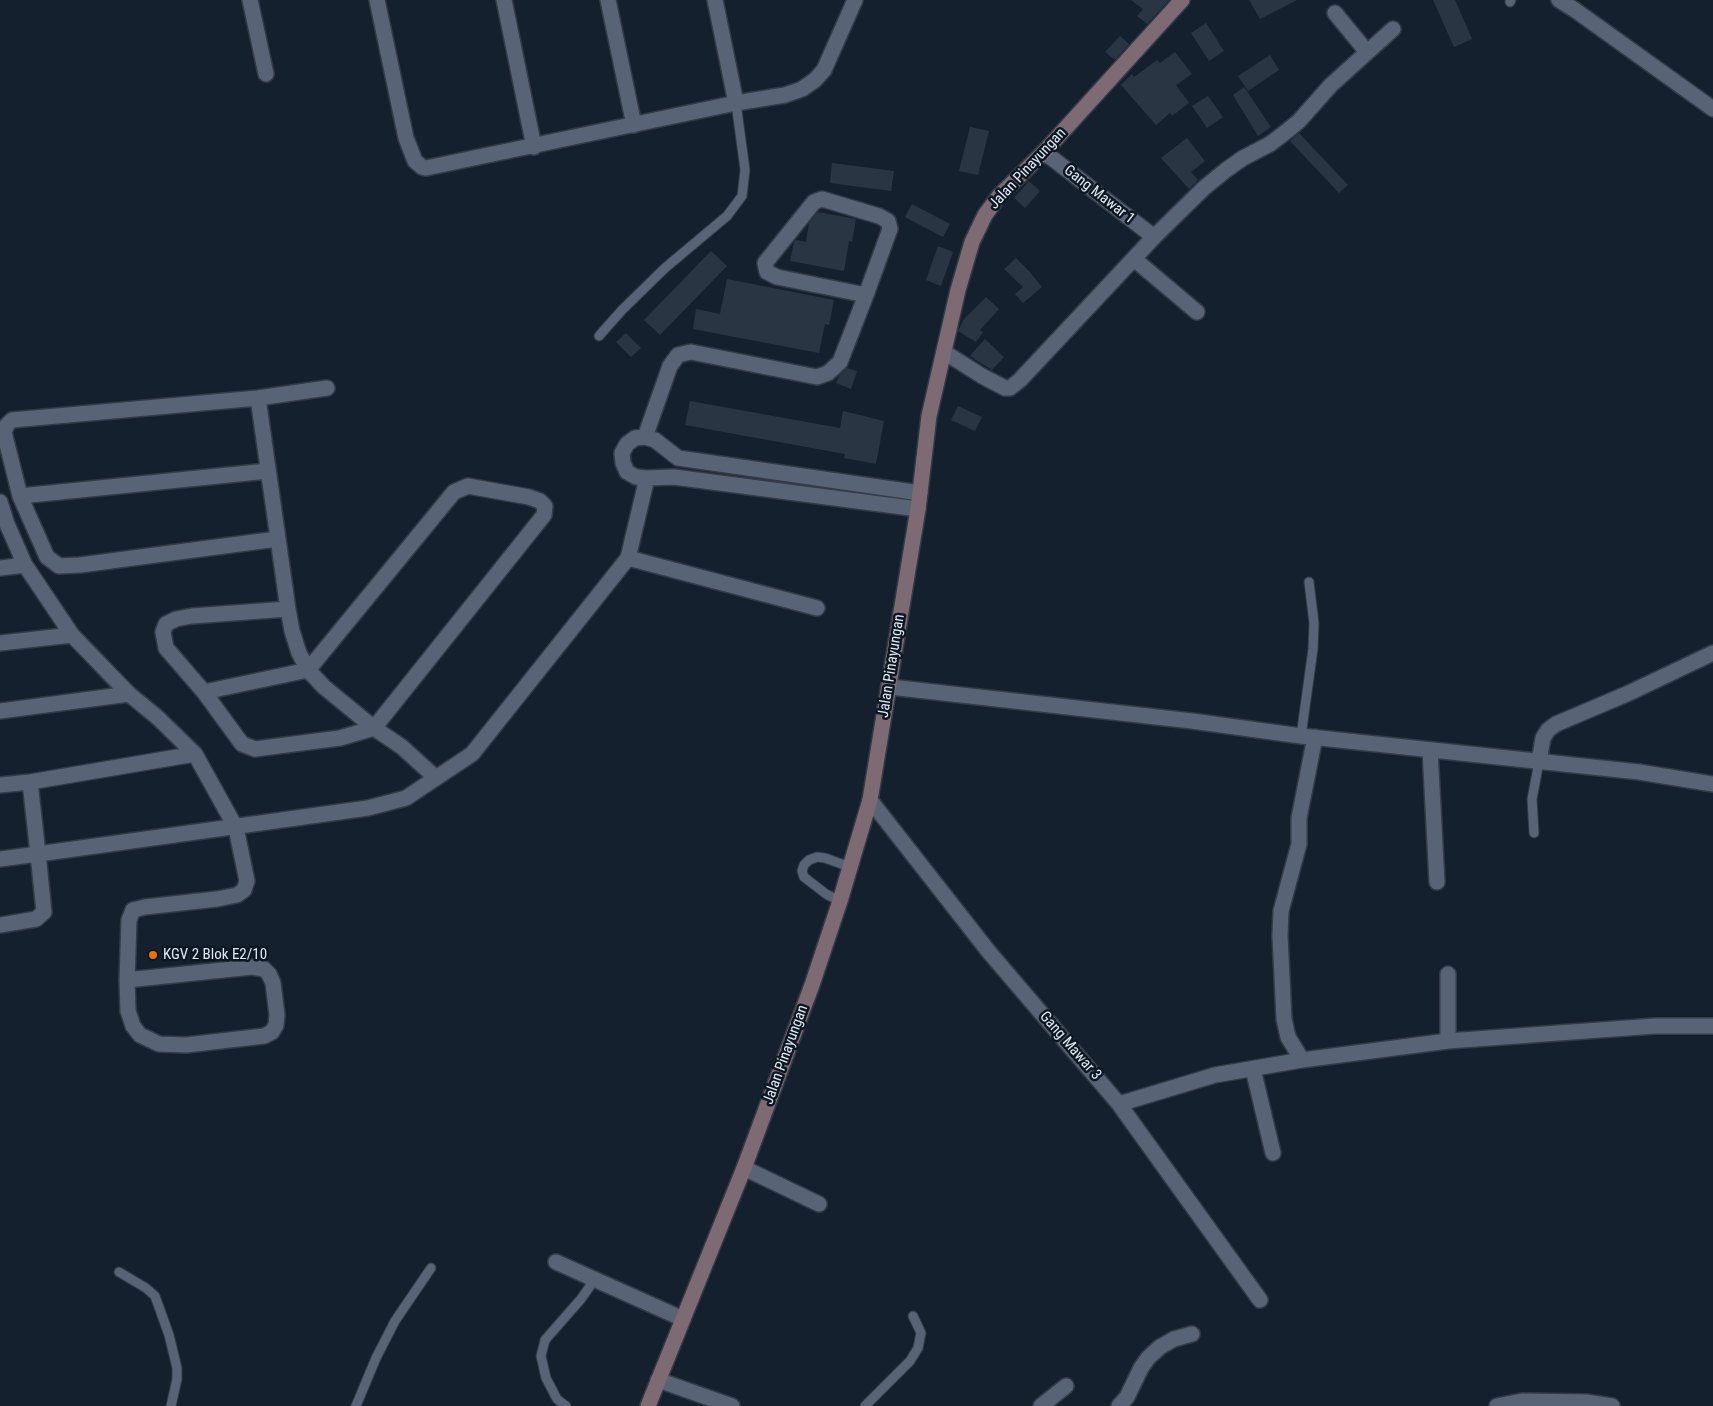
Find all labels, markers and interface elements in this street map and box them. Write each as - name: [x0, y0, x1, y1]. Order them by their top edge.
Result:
- street label: Jalan Pinayungan: [986, 125, 1070, 213]
- street label: Gang Mawar 1: [1060, 162, 1138, 228]
- street label: Jalan Pinayungan: [875, 613, 909, 719]
- place label: KGV 2 Blok E2/10: [163, 946, 267, 964]
- marker: KGV 2 Blok E2/10: [147, 949, 159, 961]
- street label: Jalan Pinayungan: [760, 1003, 812, 1107]
- street label: Gang Mawar 3: [1035, 1008, 1105, 1084]

